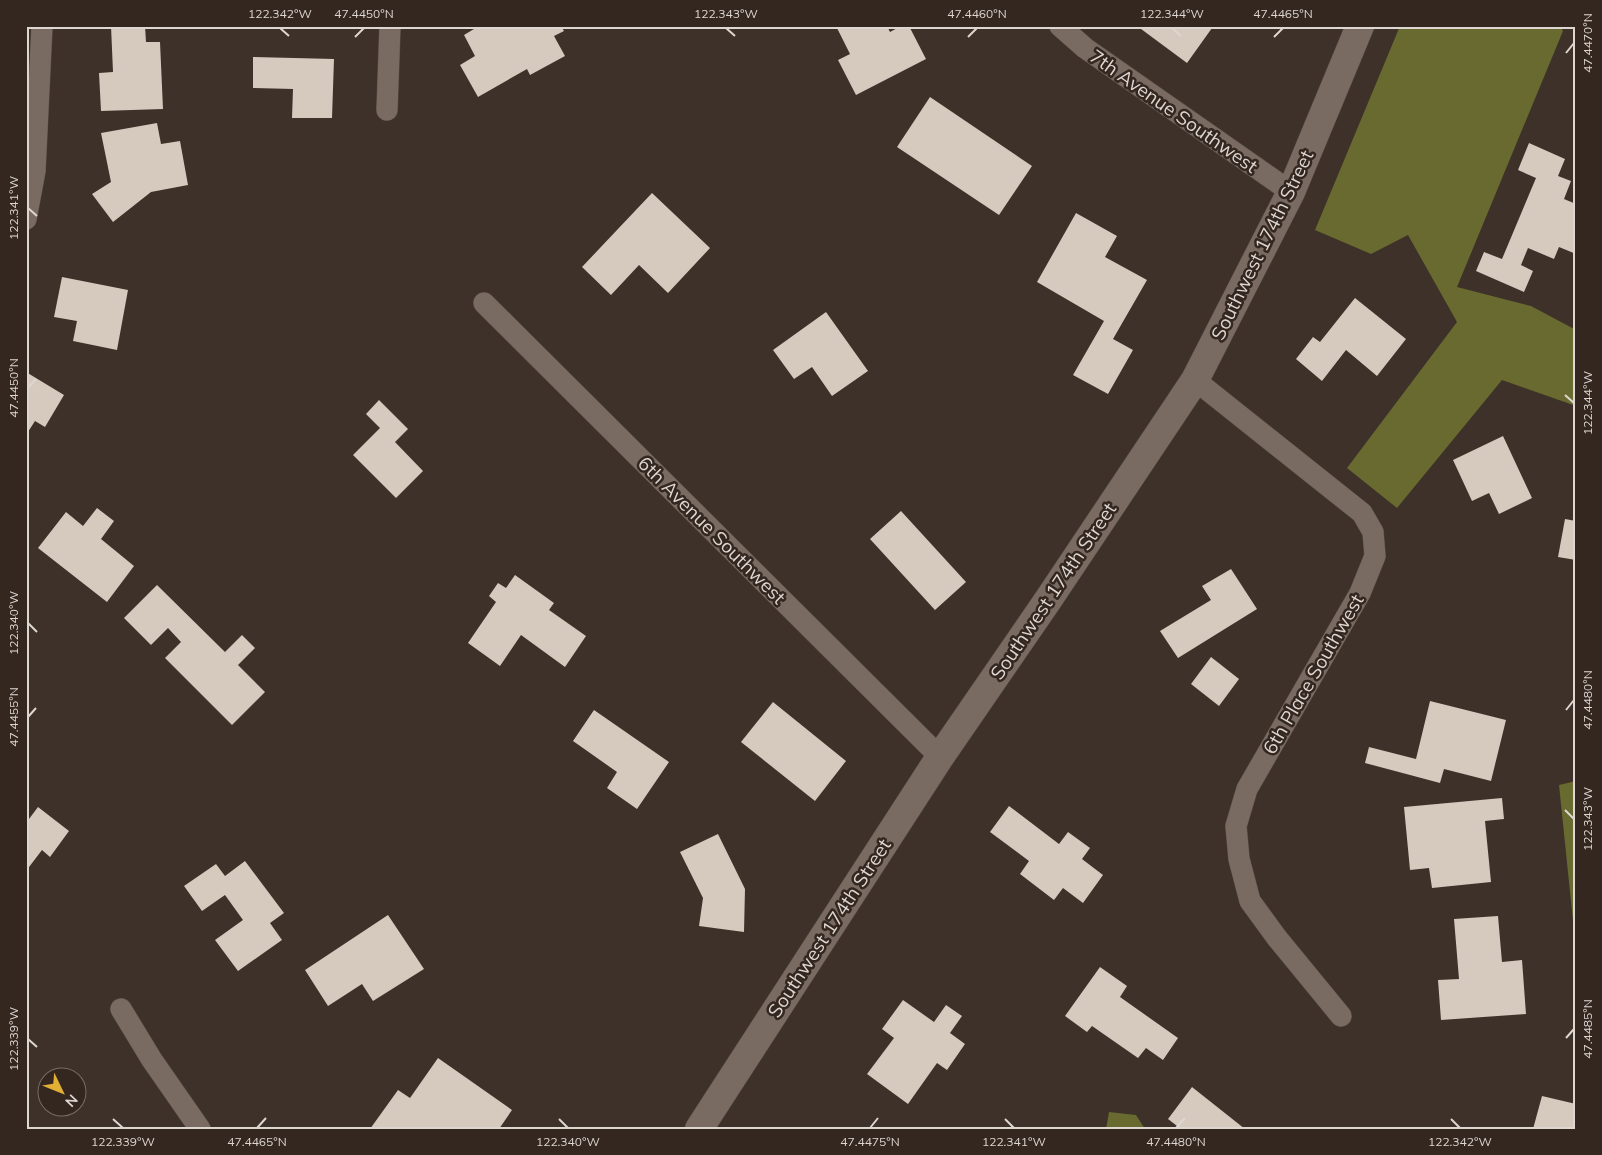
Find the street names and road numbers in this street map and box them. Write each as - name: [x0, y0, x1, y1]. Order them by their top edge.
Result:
- street label: 7th Avenue Southwest: [1085, 44, 1263, 178]
- street label: Southwest 174th Street: [1206, 146, 1319, 344]
- street label: 6th Avenue Southwest: [633, 451, 791, 609]
- street label: Southwest 174th Street: [985, 498, 1121, 684]
- street label: 6th Place Southwest: [1257, 589, 1369, 758]
- street label: Southwest 174th Street: [762, 834, 896, 1022]

